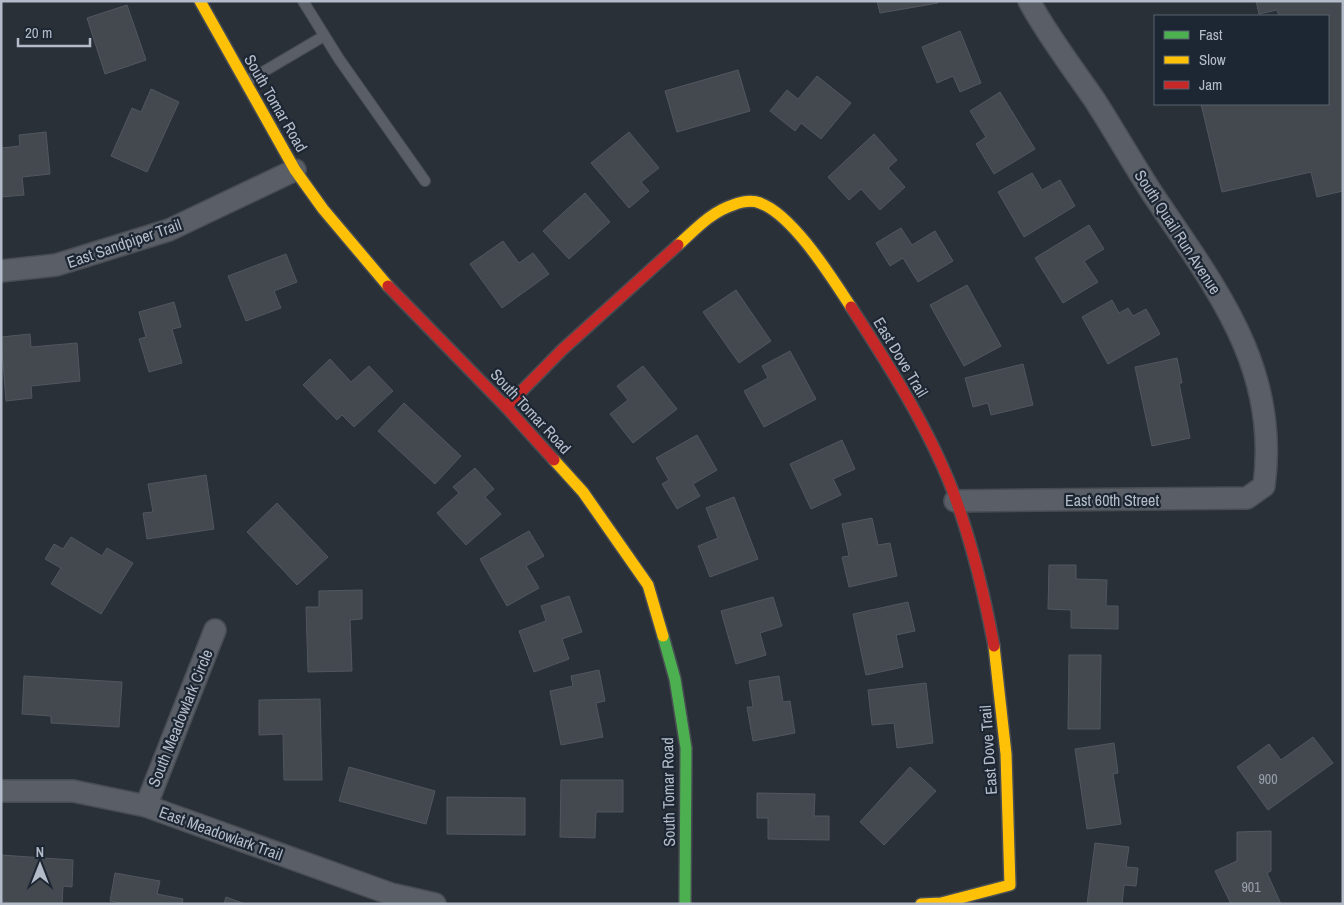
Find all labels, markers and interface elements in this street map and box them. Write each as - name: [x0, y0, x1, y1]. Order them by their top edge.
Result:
- scale bar: [18, 15, 90, 47]
- legend: [1154, 15, 1329, 105]
- text: 20 m: [25, 22, 52, 43]
- text: Fast: [1199, 24, 1223, 45]
- text: Slow: [1199, 49, 1226, 70]
- street label: South Tomar Road: [239, 50, 313, 156]
- text: Jam: [1199, 74, 1222, 95]
- street label: South Quail Run Avenue: [1130, 166, 1226, 298]
- street label: East Sandpiper Trail: [64, 213, 184, 273]
- street label: East Dove Trail: [868, 313, 934, 401]
- street label: South Tomar Road: [486, 364, 576, 458]
- street label: East 60th Street: [1065, 489, 1159, 511]
- street label: South Meadowlark Circle: [142, 646, 218, 790]
- street label: East Dove Trail: [974, 704, 1002, 796]
- street label: South Tomar Road: [656, 737, 680, 847]
- house number: 900: [1258, 770, 1278, 788]
- street label: East Meadowlark Trail: [156, 800, 286, 866]
- north arrow: [15, 840, 65, 890]
- text: N: [36, 843, 44, 861]
- house number: 901: [1241, 878, 1261, 896]

